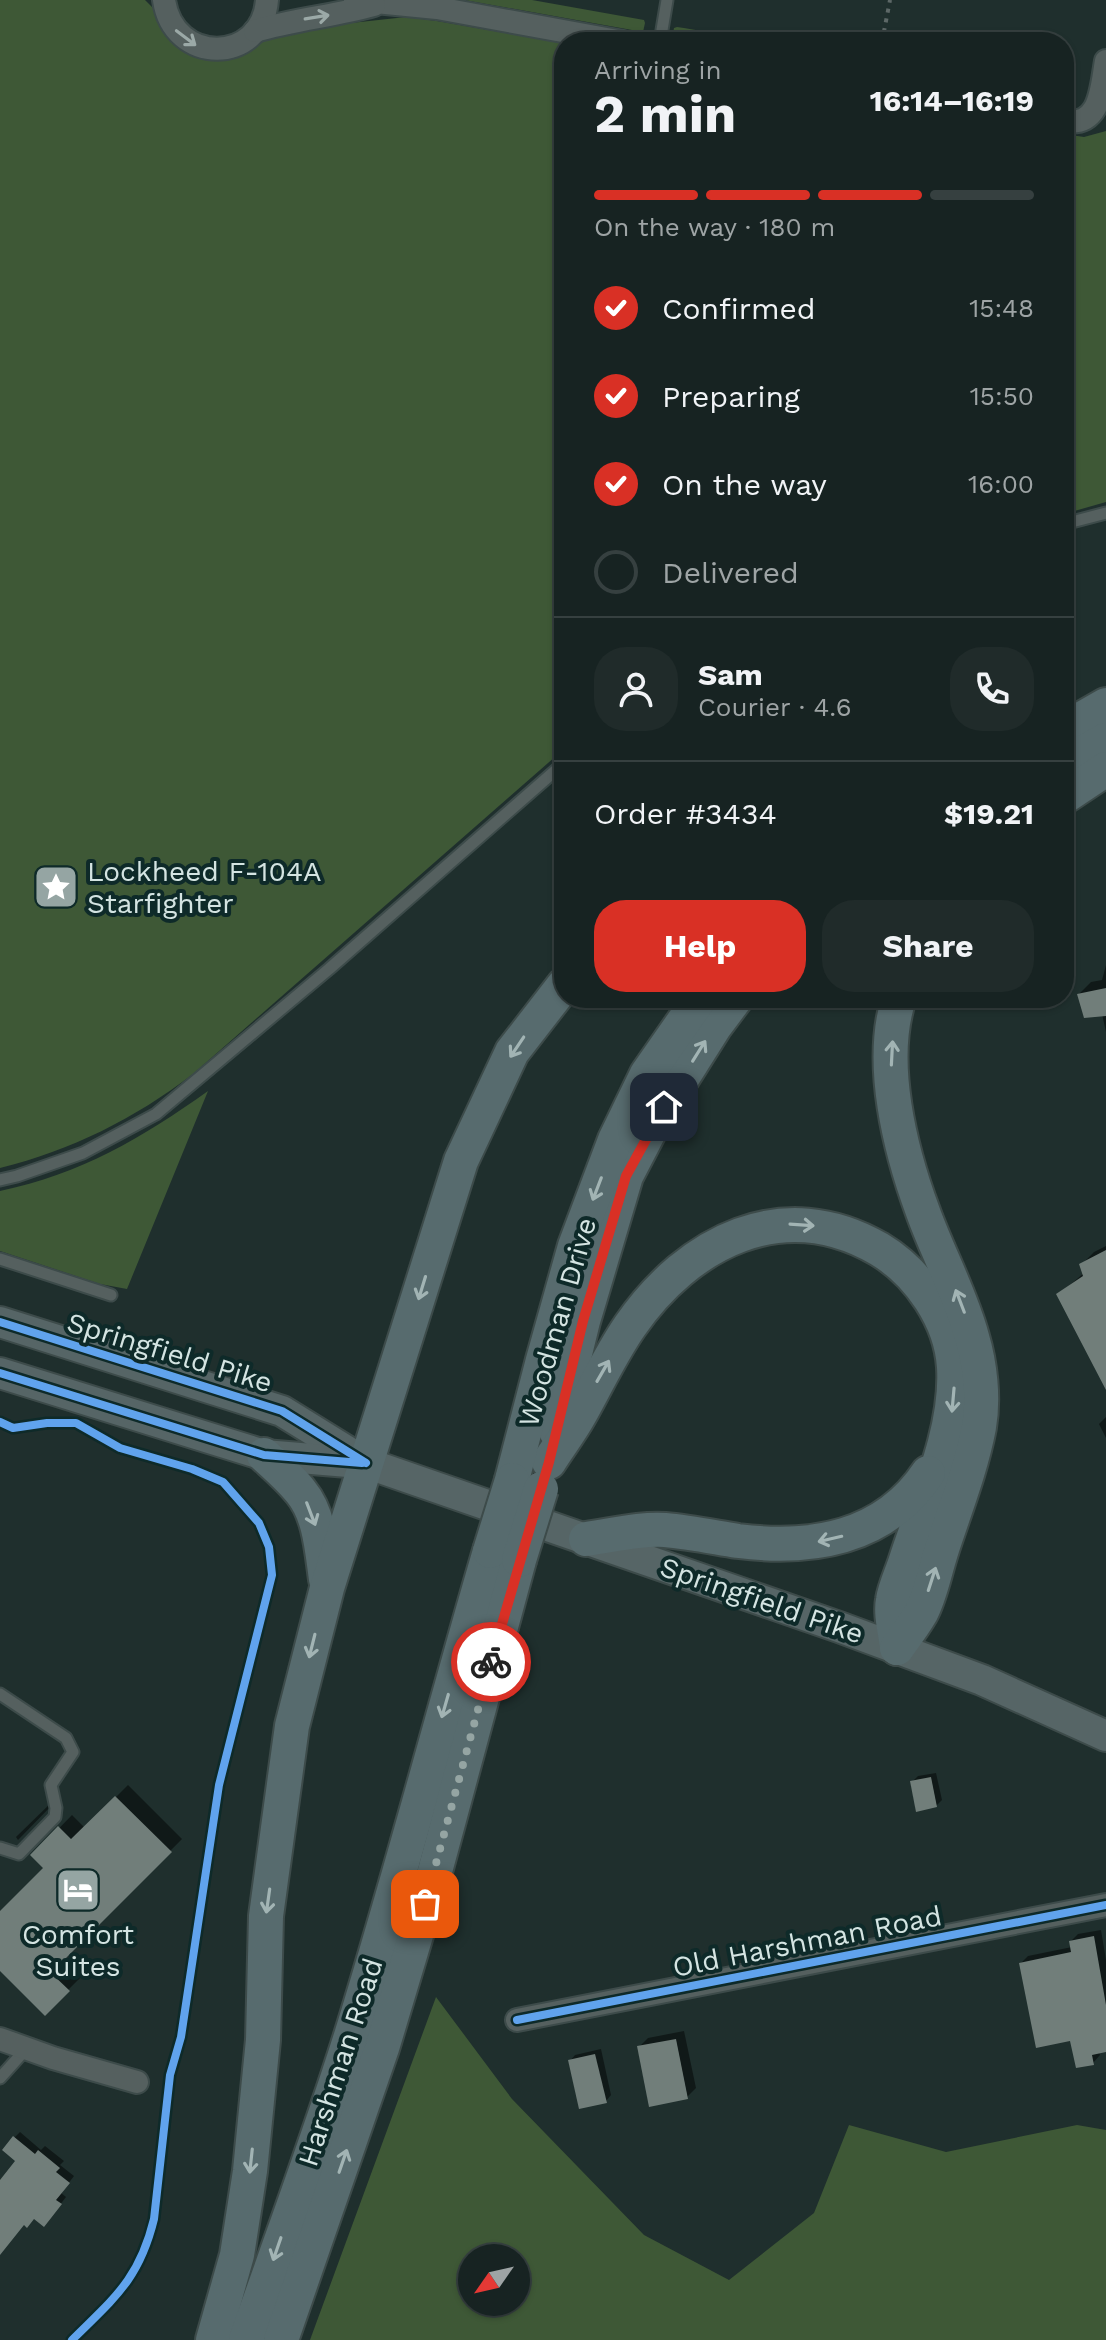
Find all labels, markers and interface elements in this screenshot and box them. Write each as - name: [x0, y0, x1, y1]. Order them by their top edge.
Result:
- one-way arrow: [304, 9, 330, 24]
- one-way arrow: [175, 29, 196, 46]
- text: Arriving in: [594, 55, 722, 85]
- text: 16:14–16:19: [870, 83, 1034, 118]
- text: 2 min: [594, 84, 736, 145]
- text: On the way · 180 m: [594, 212, 835, 242]
- icon: check: [594, 286, 638, 330]
- text: Confirmed: [662, 291, 816, 326]
- text: 15:48: [969, 293, 1034, 323]
- icon: check: [594, 374, 638, 418]
- text: Preparing: [662, 379, 800, 414]
- text: 15:50: [970, 381, 1034, 411]
- icon: check: [594, 462, 638, 506]
- text: On the way: [662, 467, 827, 502]
- text: 16:00: [968, 469, 1034, 499]
- text: Delivered: [662, 555, 799, 590]
- button: person: [594, 647, 678, 731]
- button: phone: [950, 647, 1034, 731]
- text: Sam: [698, 657, 763, 692]
- text: Courier · 4.6: [698, 692, 852, 722]
- text: Order #3434: [594, 796, 777, 831]
- text: $19.21: [944, 796, 1034, 831]
- place label: Lockheed F-104A Starfighter: [87, 855, 321, 920]
- place icon: Lockheed F-104A Starfighter: [32, 863, 80, 911]
- button: Help: [594, 900, 806, 992]
- button: Share: [822, 900, 1034, 992]
- one-way arrow: [509, 1035, 525, 1057]
- one-way arrow: [692, 1040, 708, 1063]
- one-way arrow: [884, 1040, 899, 1067]
- pin: [630, 1073, 698, 1141]
- icon: home: [642, 1085, 686, 1129]
- one-way arrow: [589, 1176, 603, 1200]
- street label: Woodman Drive: [512, 1214, 603, 1431]
- one-way arrow: [788, 1218, 815, 1233]
- one-way arrow: [413, 1275, 428, 1300]
- one-way arrow: [952, 1289, 966, 1314]
- street label: Springfield Pike: [63, 1306, 276, 1399]
- one-way arrow: [596, 1359, 611, 1383]
- one-way arrow: [945, 1386, 960, 1413]
- one-way arrow: [305, 1501, 319, 1526]
- one-way arrow: [817, 1532, 843, 1547]
- street label: Springfield Pike: [656, 1550, 868, 1651]
- one-way arrow: [925, 1567, 940, 1593]
- courier: [451, 1622, 531, 1702]
- one-way arrow: [304, 1632, 319, 1658]
- icon: bike: [469, 1640, 513, 1684]
- one-way arrow: [437, 1693, 452, 1719]
- hotel icon: Comfort Suites: [54, 1866, 102, 1914]
- pin: [391, 1870, 459, 1938]
- icon: bag: [403, 1882, 447, 1926]
- one-way arrow: [260, 1888, 275, 1914]
- street label: Old Harshman Road: [670, 1899, 945, 1984]
- place label: Comfort Suites: [22, 1918, 134, 1983]
- street label: Harshman Road: [291, 1954, 390, 2170]
- one-way arrow: [243, 2147, 258, 2174]
- one-way arrow: [337, 2148, 352, 2173]
- one-way arrow: [269, 2236, 284, 2261]
- north arrow: [458, 2244, 530, 2316]
- map controls: [458, 2244, 530, 2316]

